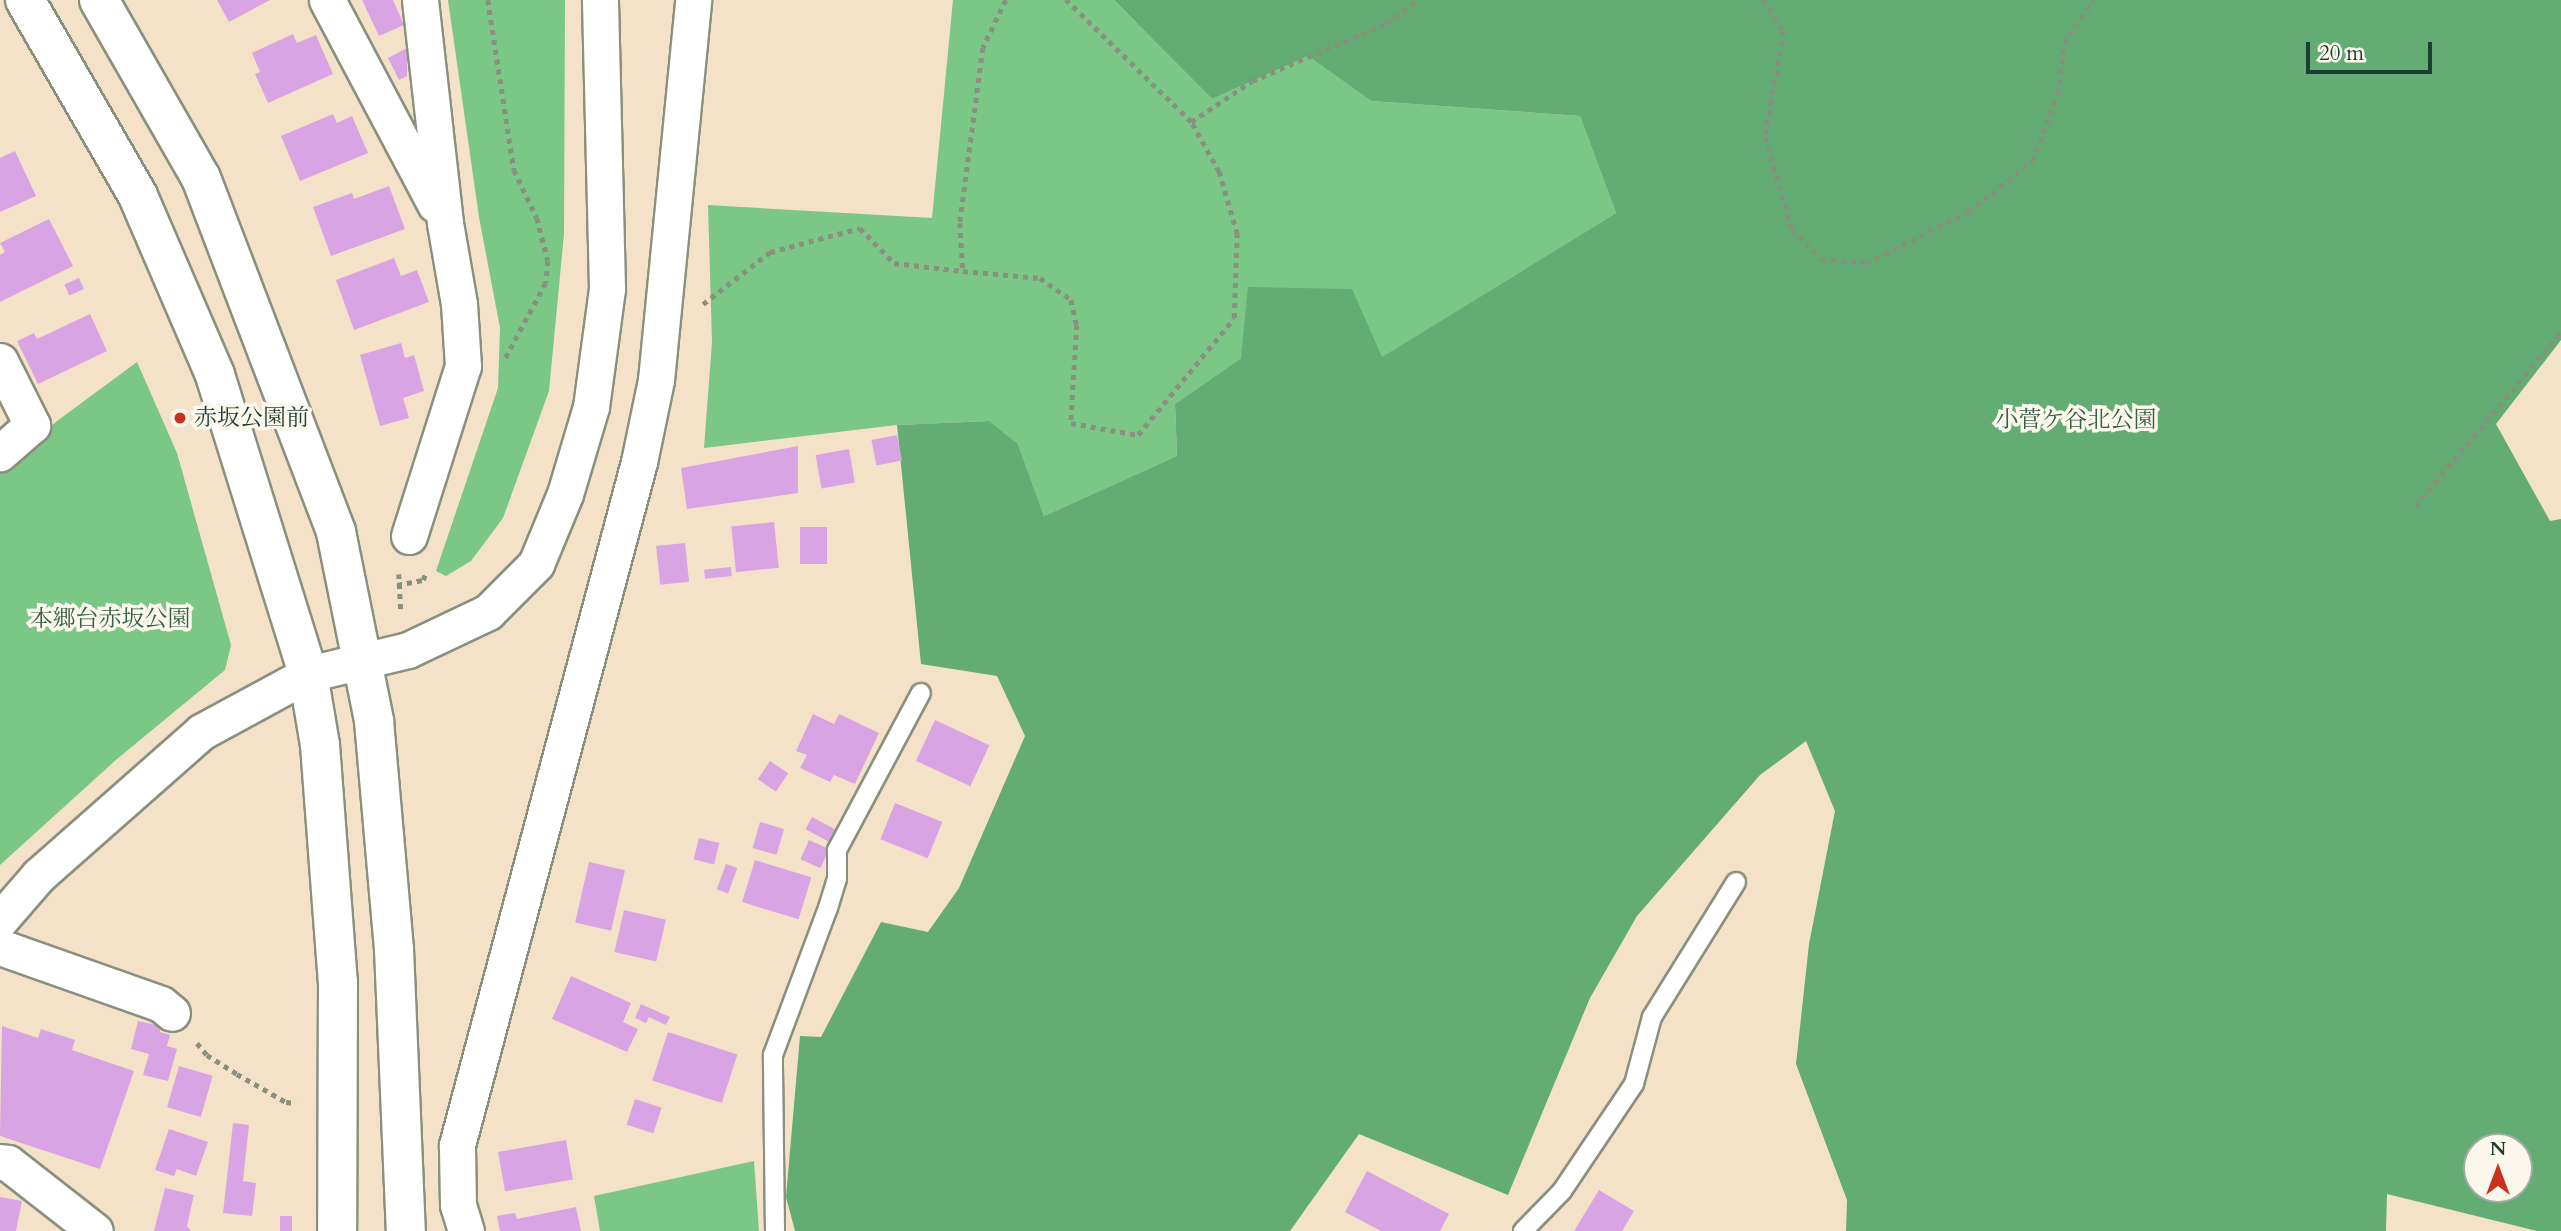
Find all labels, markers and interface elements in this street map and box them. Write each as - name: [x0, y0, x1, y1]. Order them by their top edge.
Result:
- scale bar: [2309, 28, 2435, 72]
- text: 20 m: [2319, 39, 2364, 68]
- place label: 赤坂公園前: [194, 404, 309, 432]
- park label: 小菅ケ谷北公園: [1996, 406, 2156, 434]
- marker: 赤坂公園前: [172, 410, 188, 426]
- park label: 本郷台赤坂公園: [30, 605, 190, 633]
- north arrow: [2463, 1133, 2533, 1203]
- text: N: [2490, 1136, 2506, 1162]

